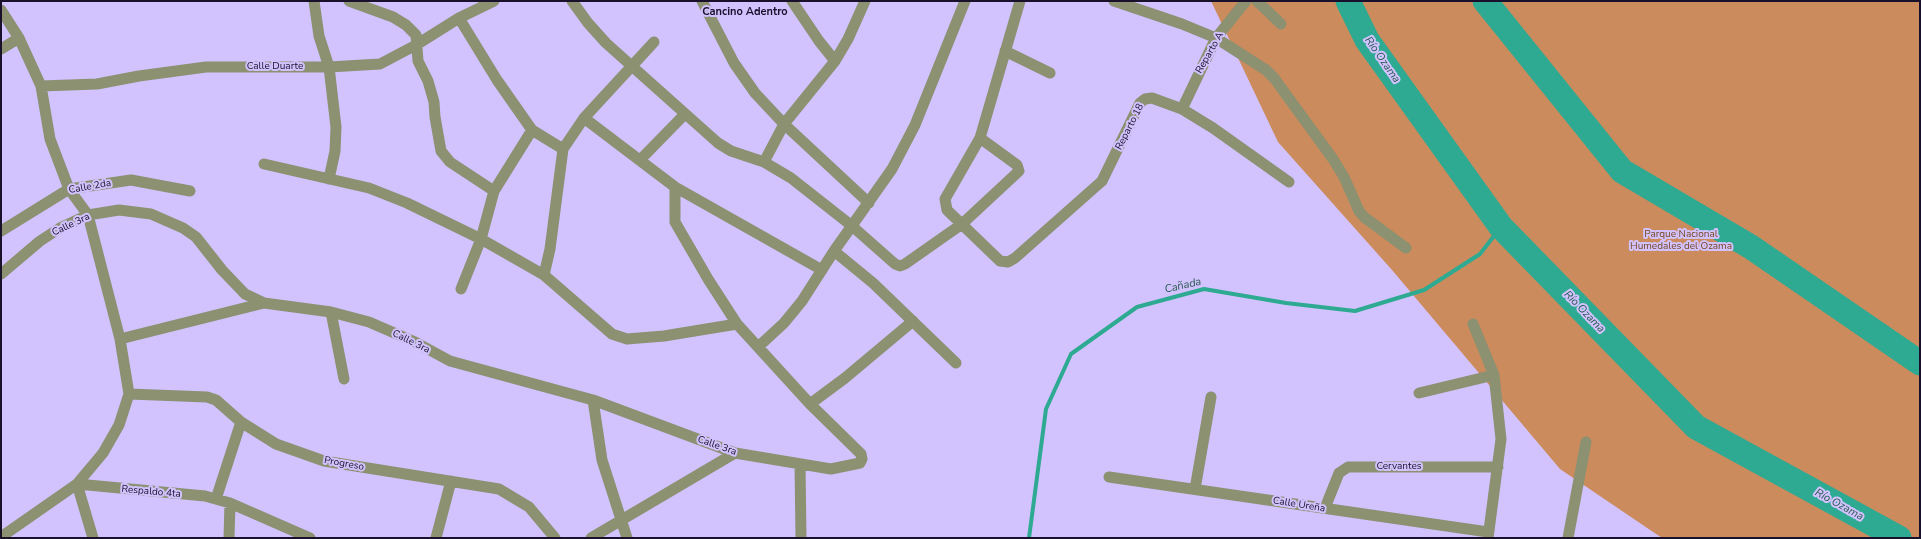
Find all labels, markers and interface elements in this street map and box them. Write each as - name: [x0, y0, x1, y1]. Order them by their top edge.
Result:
- district label: Cancino Adentro: [702, 5, 788, 19]
- street label: Reparto A: [1193, 30, 1227, 76]
- water label: Río Ozama: [1361, 34, 1403, 86]
- street label: Calle Duarte: [247, 61, 303, 73]
- street label: Reparto 18: [1113, 102, 1147, 152]
- street label: Calle 2da: [68, 177, 112, 197]
- street label: Calle 3ra: [50, 211, 92, 239]
- park label: Parque Nacional Humedales del Ozama: [1630, 229, 1732, 252]
- water label: Cañada: [1163, 275, 1203, 297]
- water label: Río Ozama: [1561, 288, 1607, 336]
- street label: Calle 3ra: [390, 328, 432, 356]
- street label: Calle 3ra: [696, 434, 738, 458]
- street label: Progreso: [323, 455, 365, 473]
- street label: Cervantes: [1376, 461, 1422, 473]
- street label: Respaldo 4ta: [121, 483, 181, 501]
- water label: Río Ozama: [1812, 486, 1866, 524]
- street label: Calle Ureña: [1272, 495, 1326, 515]

